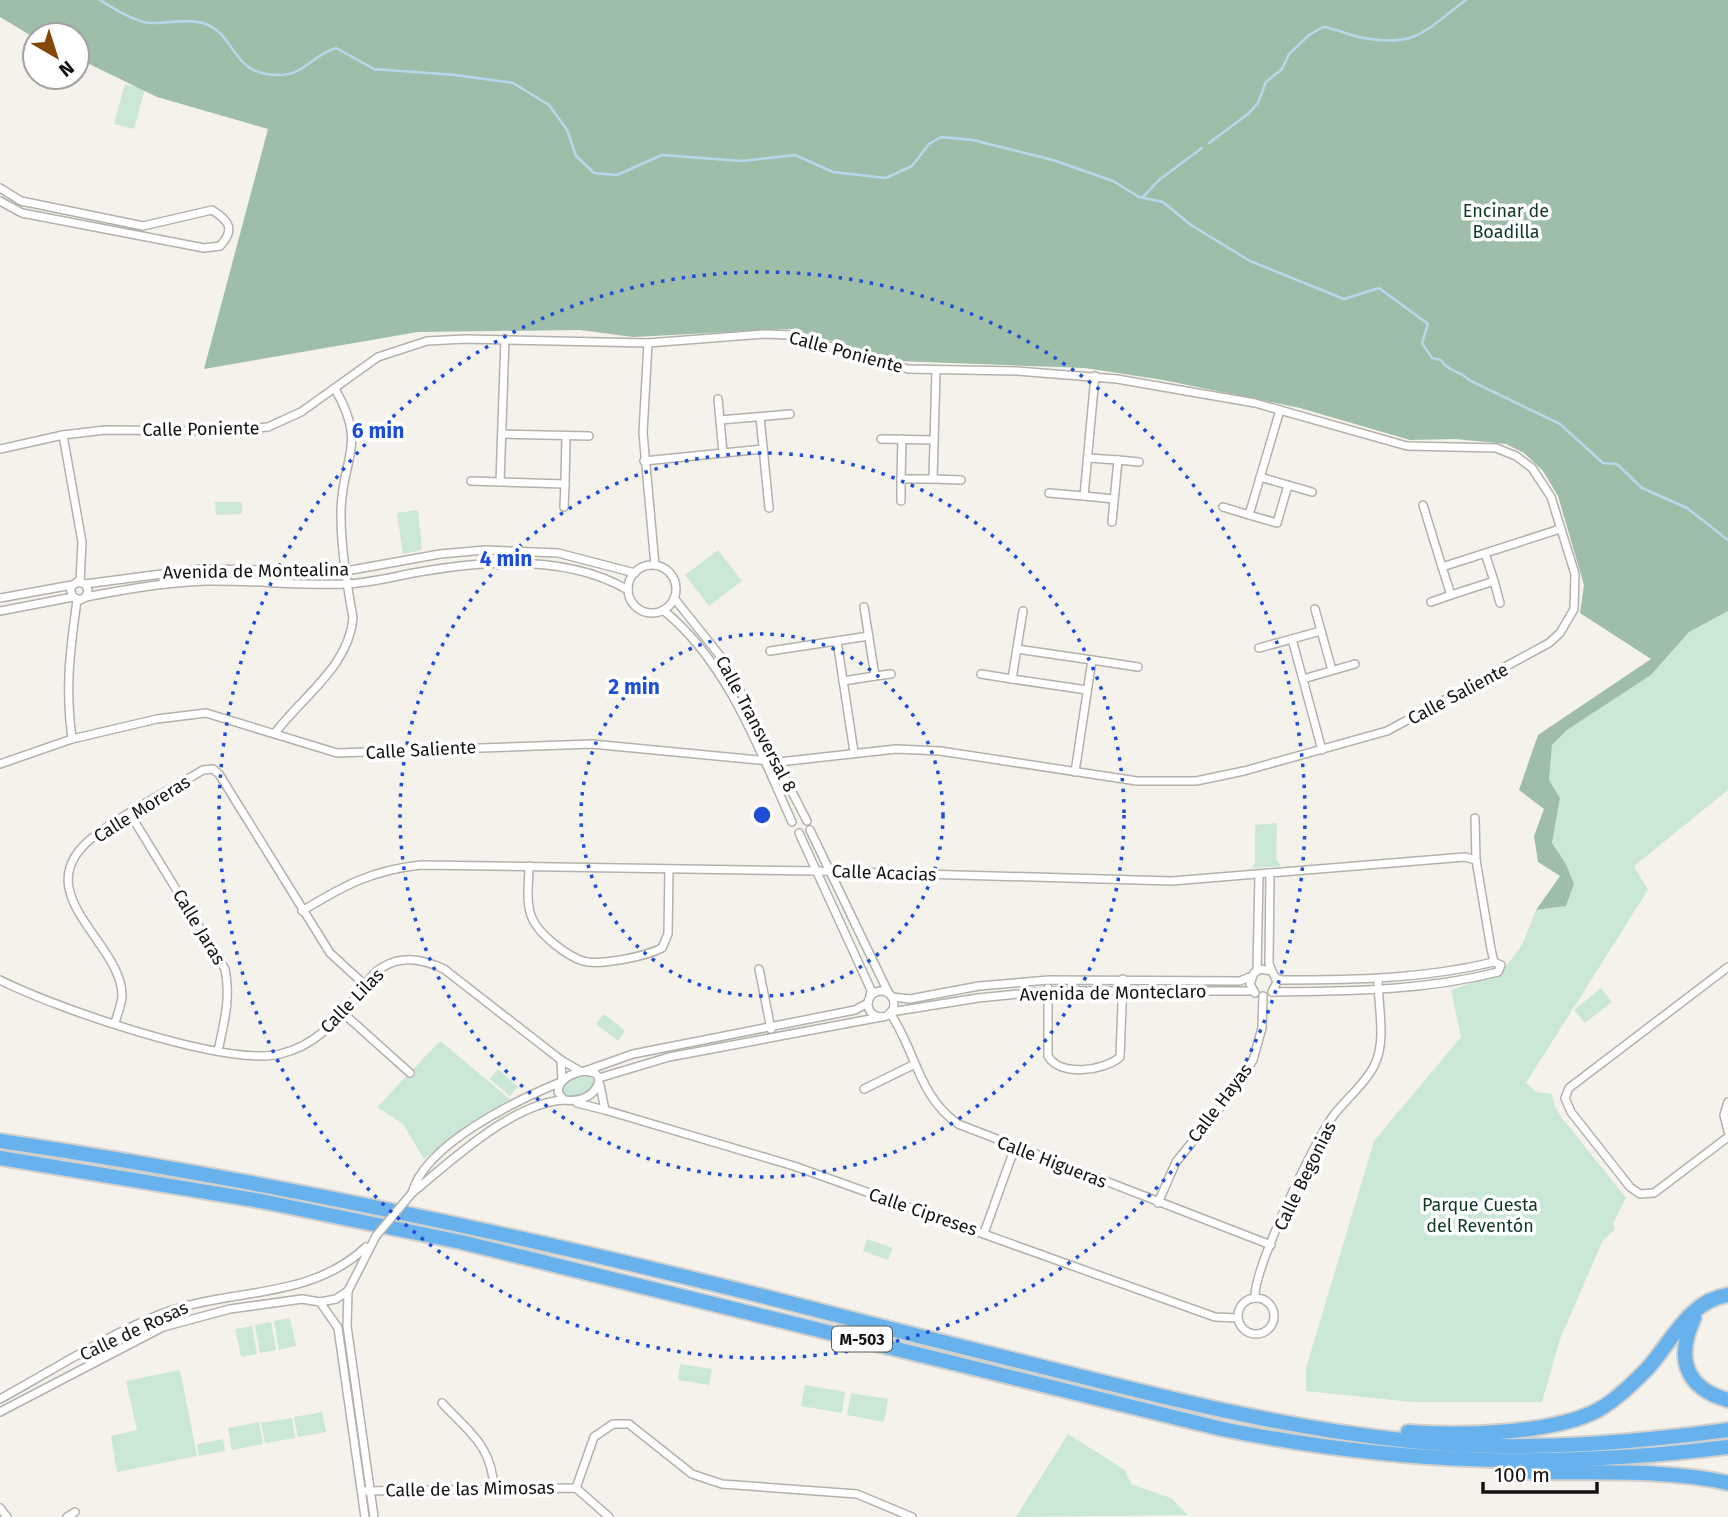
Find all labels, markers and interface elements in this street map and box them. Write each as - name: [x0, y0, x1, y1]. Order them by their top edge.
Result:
- north arrow: [21, 21, 91, 91]
- text: N: [54, 56, 79, 82]
- park label: Encinar de Boadilla: [1463, 200, 1549, 243]
- street label: Calle Poniente: [787, 326, 905, 378]
- street label: Calle Poniente: [142, 417, 260, 441]
- text: 6 min: [352, 418, 404, 444]
- text: 4 min: [480, 546, 532, 572]
- street label: Avenida de Montealina: [163, 558, 349, 584]
- street label: Calle Transversal 8: [711, 652, 801, 796]
- street label: Calle Saliente: [1404, 658, 1512, 730]
- text: 2 min: [608, 674, 660, 700]
- street label: Calle Saliente: [365, 736, 477, 764]
- street label: Calle Moreras: [90, 771, 194, 847]
- centre of rings: [750, 803, 774, 827]
- street label: Calle Acacias: [831, 860, 937, 886]
- street label: Calle Jaras: [168, 885, 230, 969]
- street label: Calle Lilas: [316, 964, 388, 1038]
- street label: Avenida de Monteclaro: [1019, 980, 1207, 1006]
- street label: Calle Hayas: [1183, 1059, 1257, 1147]
- street label: Calle Begonias: [1269, 1118, 1341, 1234]
- street label: Calle Higueras: [994, 1131, 1110, 1193]
- street label: Calle Cipreses: [866, 1183, 980, 1241]
- park label: Parque Cuesta del Reventón: [1422, 1194, 1538, 1237]
- street label: Calle de Rosas: [76, 1296, 192, 1366]
- road number: M-503: [832, 1326, 892, 1352]
- scale bar: [1483, 1450, 1597, 1494]
- text: 100 m: [1494, 1462, 1550, 1488]
- street label: Calle de las Mimosas: [385, 1477, 555, 1501]

